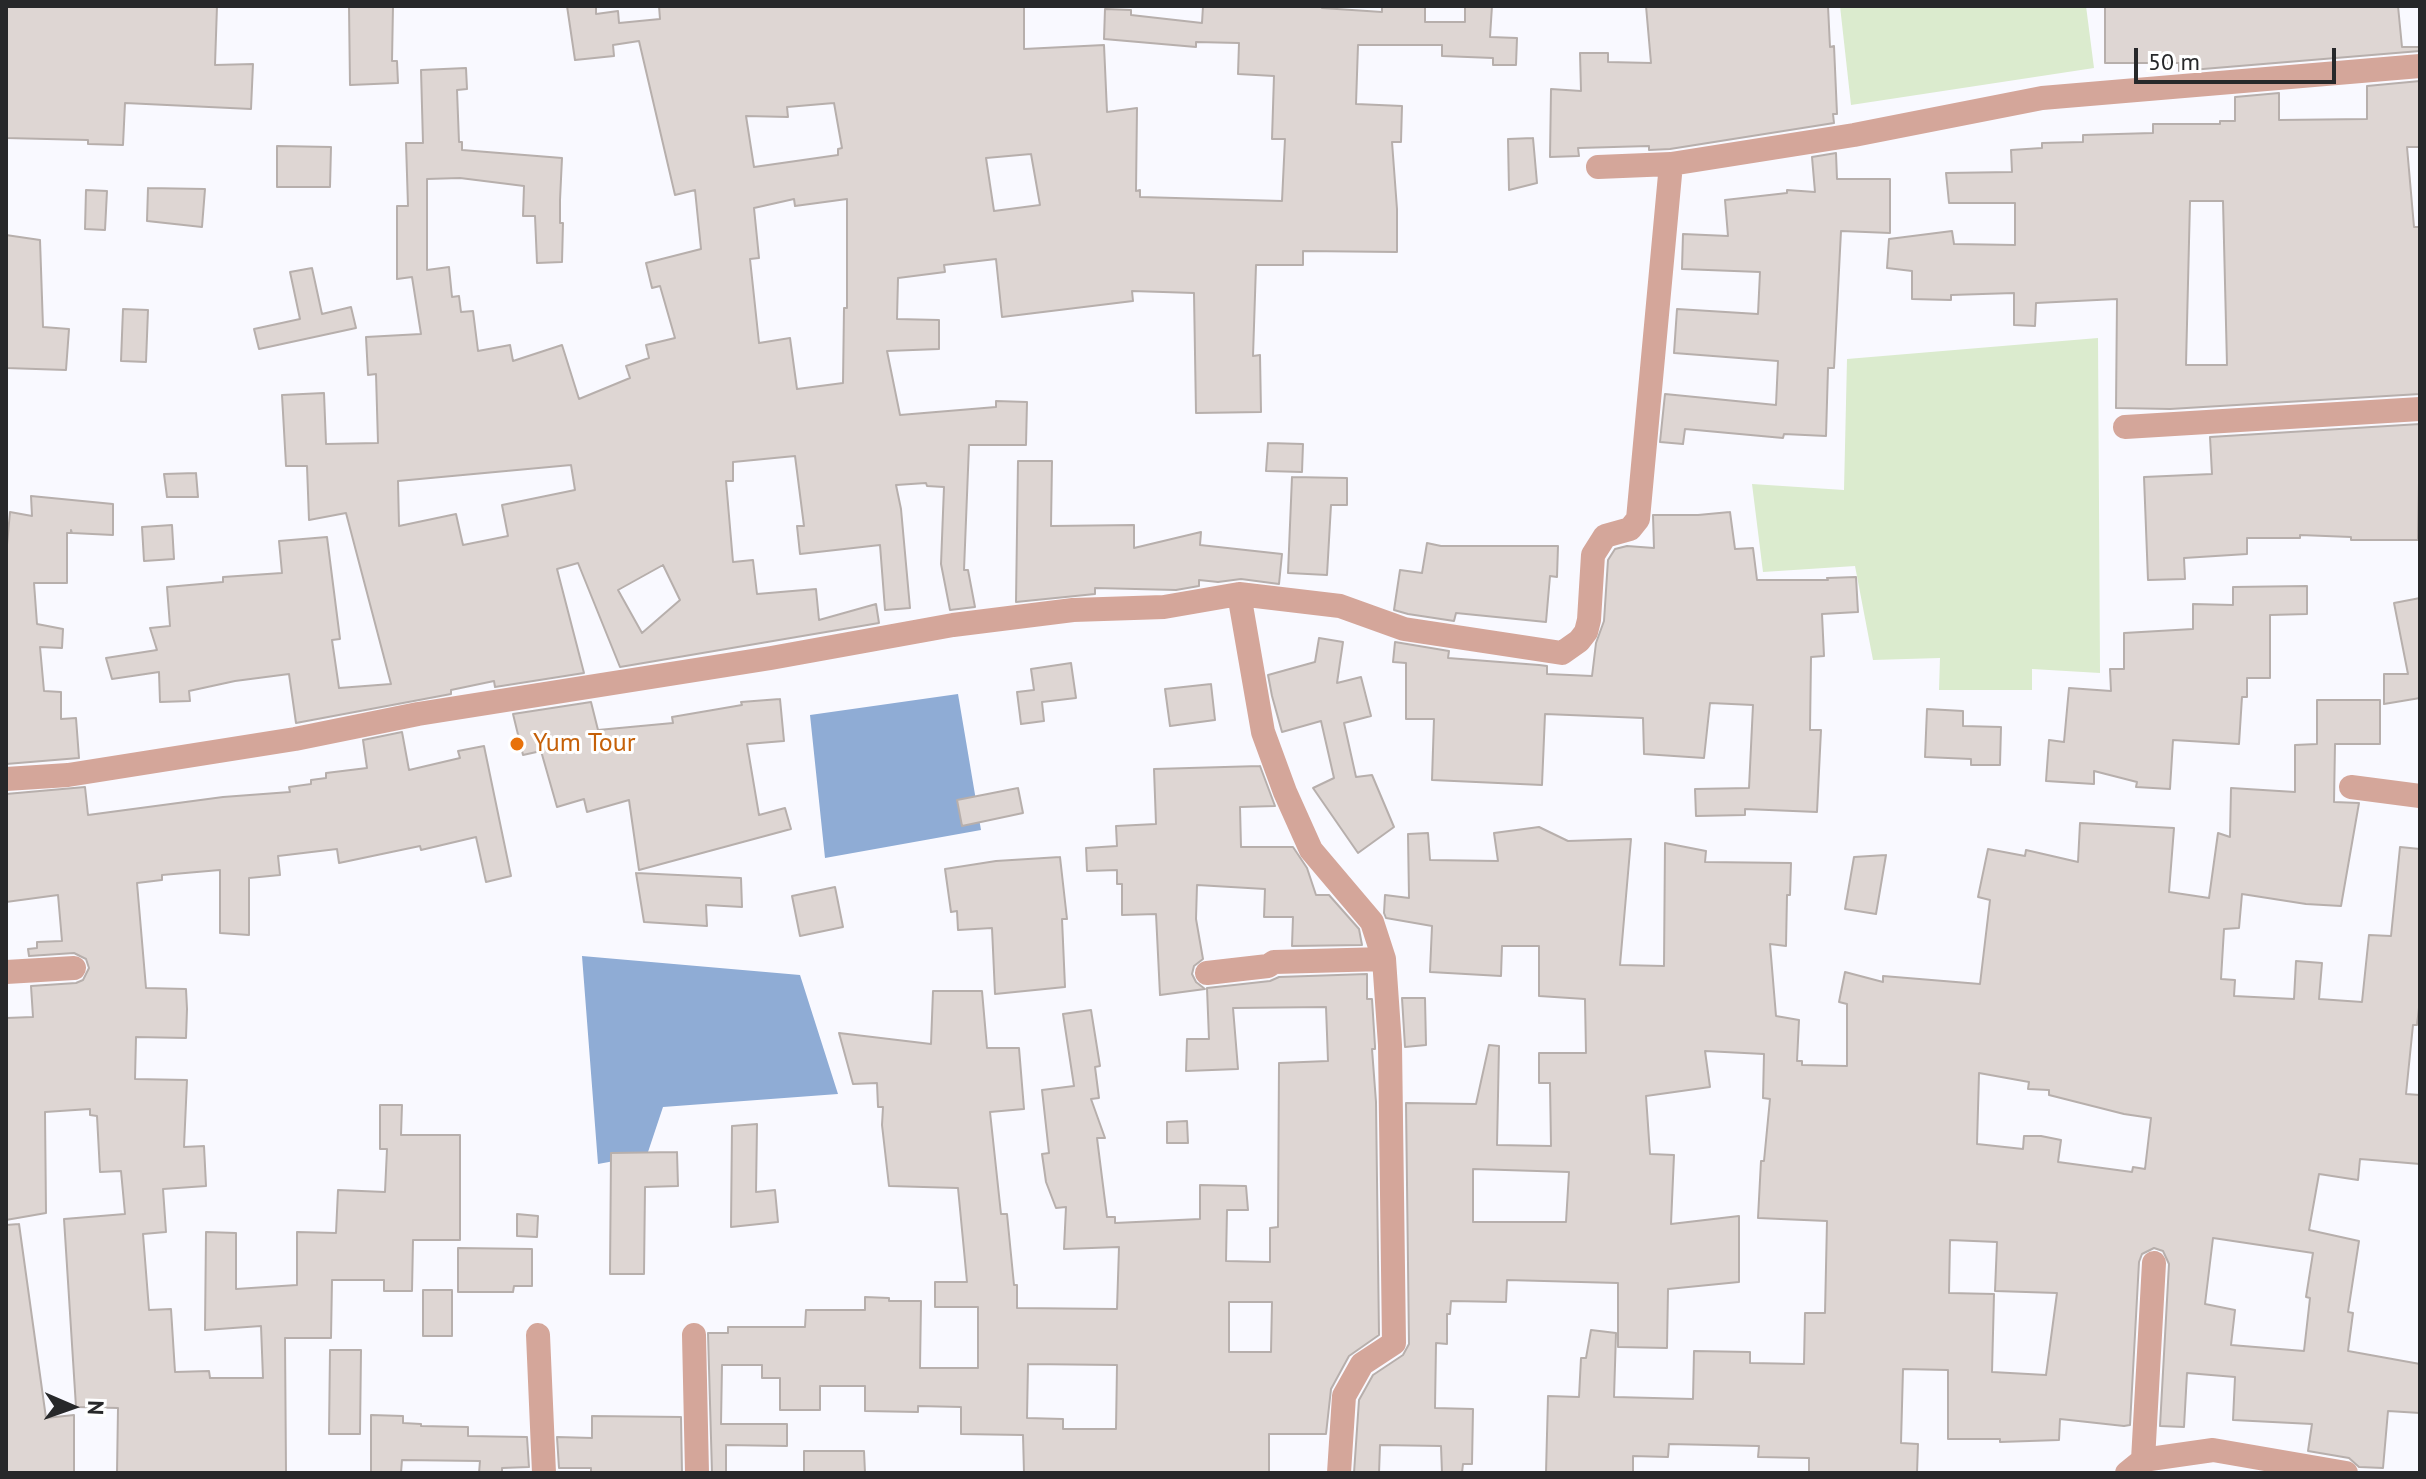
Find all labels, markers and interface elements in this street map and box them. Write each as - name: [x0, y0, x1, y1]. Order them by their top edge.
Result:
- scale bar: [2138, 32, 2340, 82]
- text: 50 m: [2148, 46, 2200, 77]
- place label: Yum Tour: [533, 728, 636, 760]
- marker: Yum Tour: [508, 735, 526, 753]
- north arrow: [32, 1367, 112, 1447]
- text: N: [82, 1400, 110, 1416]

